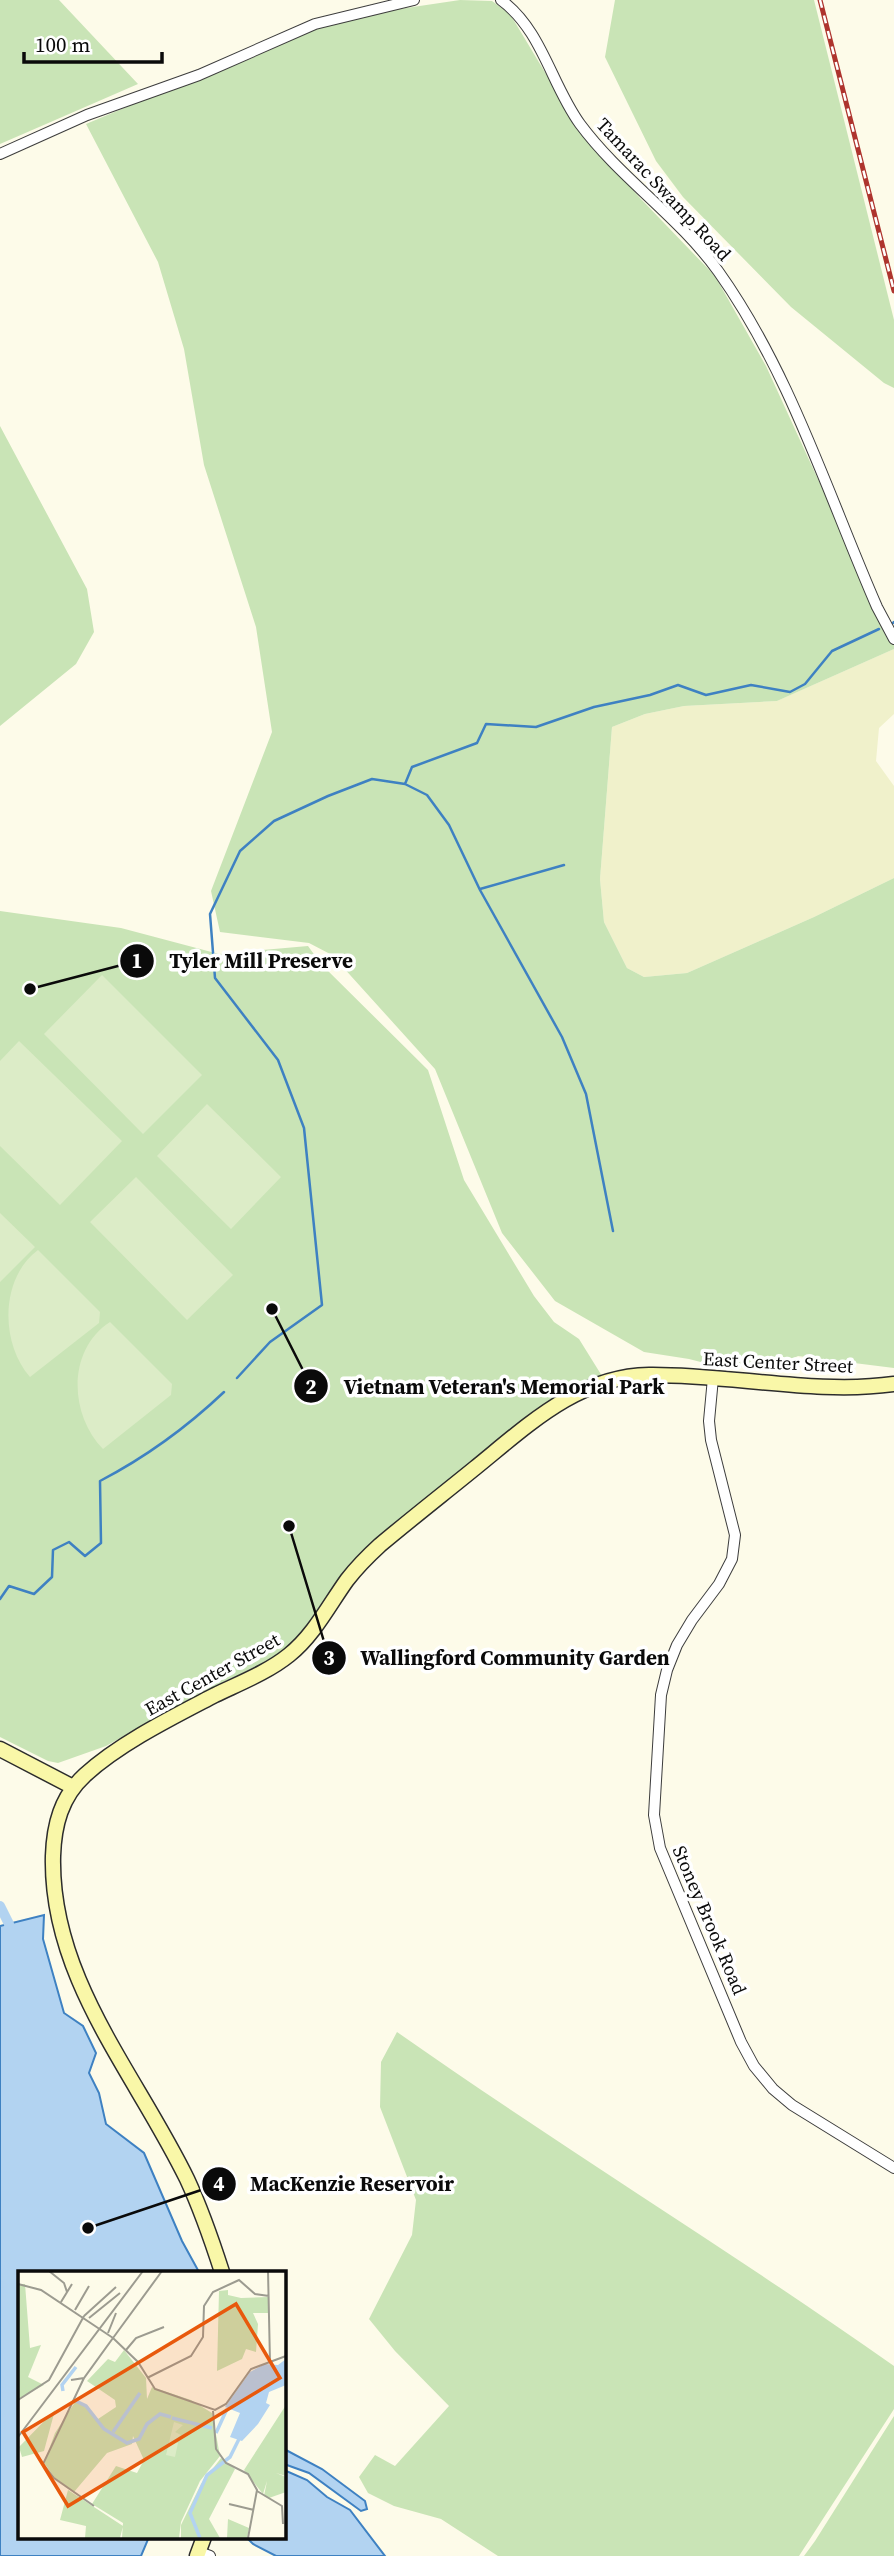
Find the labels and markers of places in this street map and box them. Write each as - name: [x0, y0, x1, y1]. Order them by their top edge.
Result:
- callout: Tyler Mill Preserve: [120, 940, 366, 982]
- callout: Vietnam Veteran's Memorial Park: [294, 1365, 679, 1407]
- callout: Wallingford Community Garden: [311, 1637, 684, 1679]
- callout: MacKenzie Reservoir: [201, 2163, 468, 2205]

